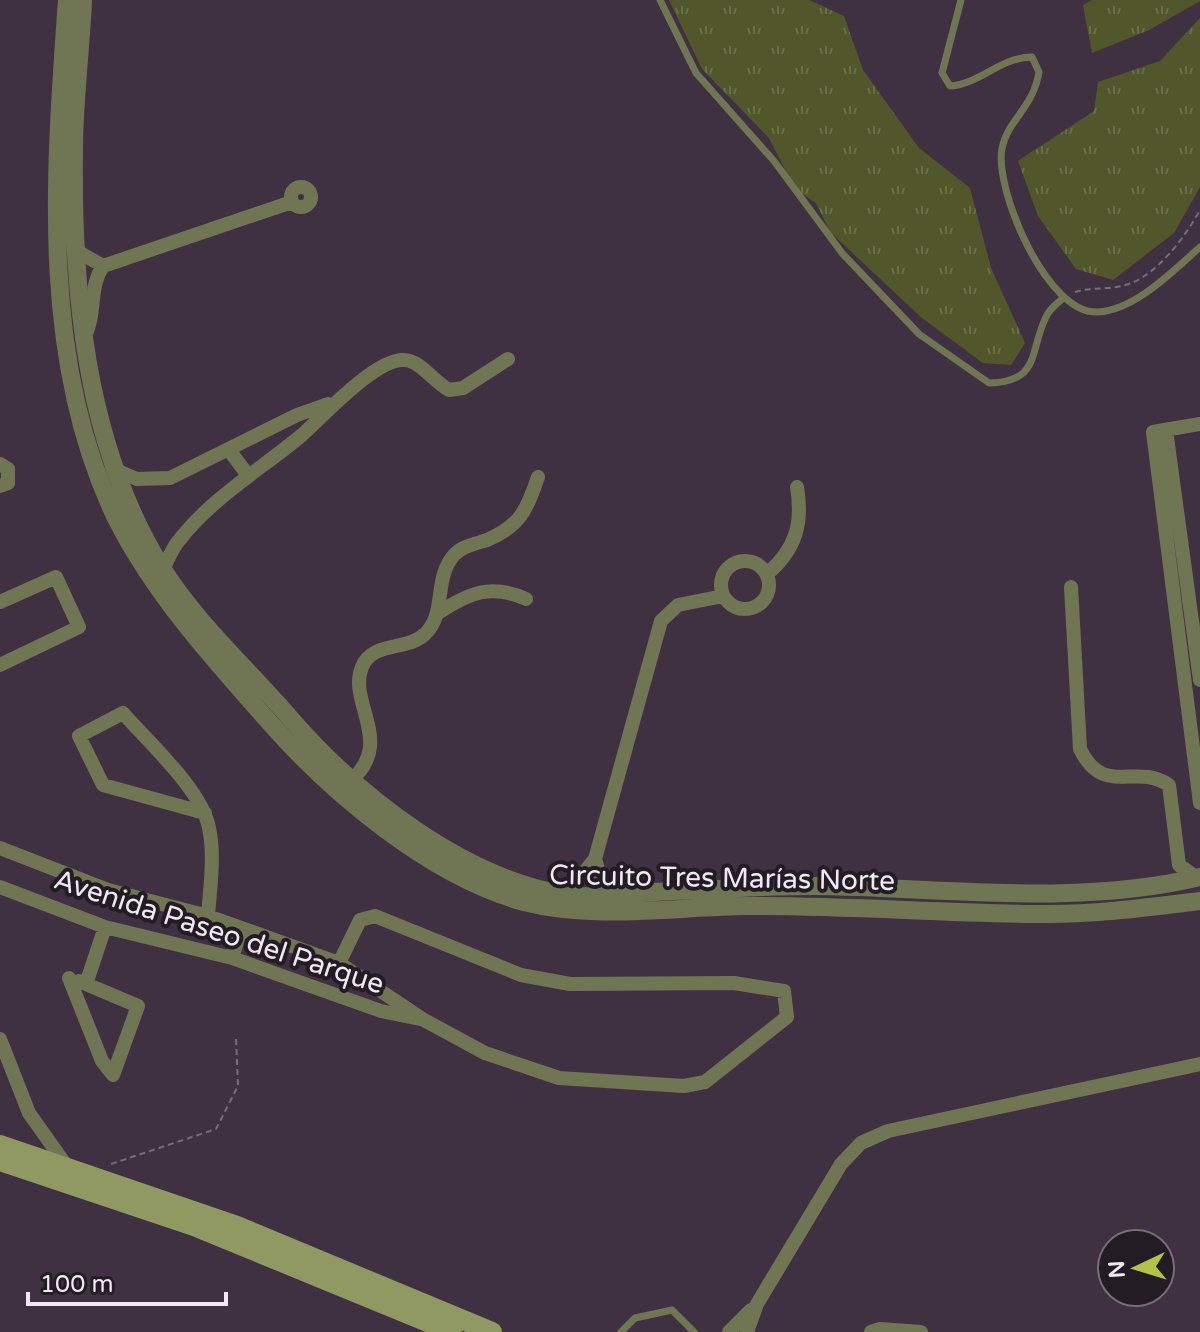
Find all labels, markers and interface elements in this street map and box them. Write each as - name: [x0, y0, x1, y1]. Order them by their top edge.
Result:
- street label: Circuito Tres Marías Norte: [549, 858, 895, 898]
- street label: Avenida Paseo del Parque: [50, 863, 388, 1001]
- north arrow: [1096, 1228, 1176, 1308]
- scale bar: [28, 1256, 226, 1306]
- text: N: [1103, 1260, 1131, 1279]
- text: 100 m: [40, 1270, 114, 1299]

